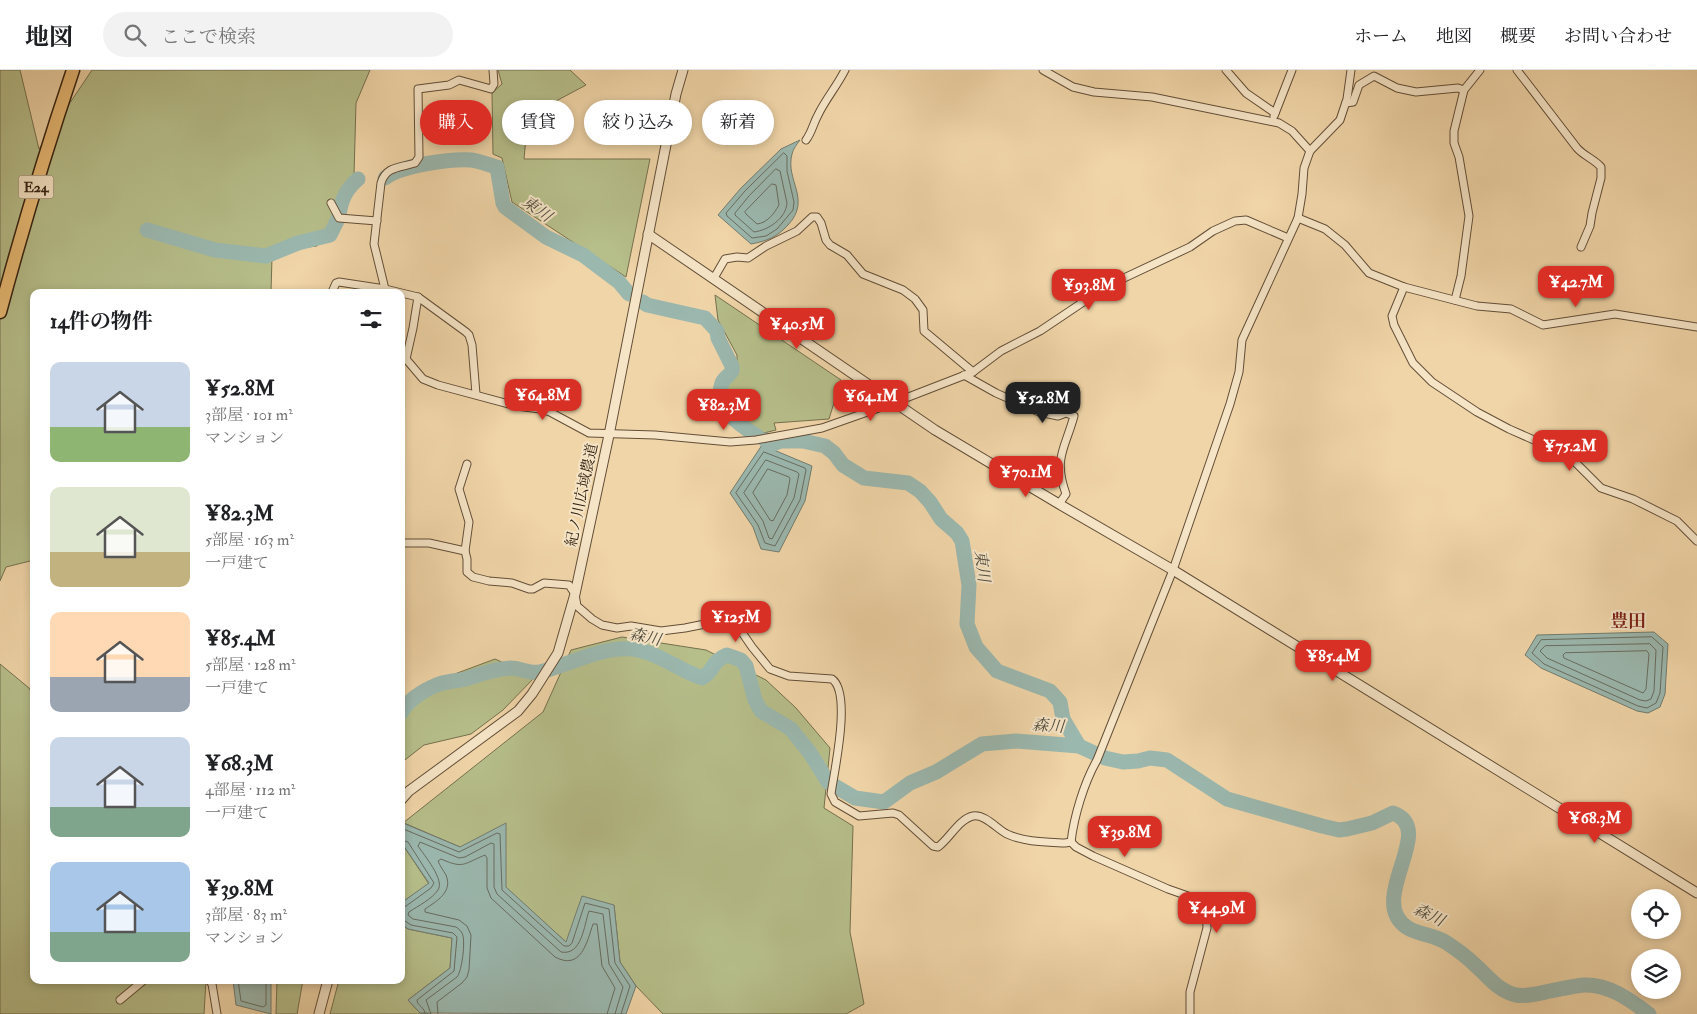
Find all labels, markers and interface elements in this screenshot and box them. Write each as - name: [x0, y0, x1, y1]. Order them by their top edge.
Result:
- search box: [103, 12, 453, 57]
- icon: search: [121, 21, 149, 49]
- text: 地図: [25, 22, 73, 53]
- text: ここで検索: [161, 25, 256, 49]
- text: ホーム: [1354, 25, 1408, 48]
- text: 地図: [1436, 25, 1472, 48]
- text: 概要: [1500, 25, 1536, 48]
- text: お問い合わせ: [1564, 25, 1672, 48]
- chip: 購入: [420, 100, 492, 145]
- chip: 賃貸: [502, 100, 574, 145]
- chip: 絞り込み: [584, 100, 692, 145]
- chip: 新着: [702, 100, 774, 145]
- road number: E24: [18, 175, 54, 198]
- water label: 東川: [518, 192, 557, 228]
- pin: ¥42.7M: [1535, 266, 1617, 308]
- pin: ¥93.8M: [1048, 268, 1130, 311]
- text: ¥42.7M: [1549, 272, 1603, 292]
- text: ¥93.8M: [1063, 275, 1115, 295]
- icon: filters: [357, 305, 385, 333]
- text: 14件の物件: [50, 308, 153, 335]
- pin: ¥40.5M: [756, 308, 838, 350]
- text: ¥40.5M: [770, 314, 824, 334]
- text: ¥52.8M: [205, 375, 275, 402]
- pin: ¥64.8M: [502, 378, 584, 421]
- pin: ¥64.1M: [830, 380, 912, 422]
- icon: home: [90, 382, 150, 442]
- pin: ¥52.8M: [1002, 382, 1084, 424]
- text: ¥64.8M: [515, 385, 571, 405]
- text: ¥64.1M: [844, 386, 898, 406]
- pin: ¥82.3M: [683, 388, 765, 431]
- text: ¥52.8M: [1016, 388, 1070, 408]
- text: ¥82.3M: [698, 395, 750, 415]
- text: 3部屋 · 101 m²: [205, 405, 293, 425]
- text: マンション: [205, 428, 284, 448]
- pin: ¥75.2M: [1529, 430, 1611, 472]
- text: ¥75.2M: [1544, 436, 1596, 456]
- street label: 紀ノ川広域農道: [562, 442, 602, 548]
- pin: ¥70.1M: [985, 456, 1067, 498]
- text: ¥70.1M: [1000, 462, 1052, 482]
- text: ¥82.3M: [205, 500, 274, 527]
- icon: home: [90, 507, 150, 567]
- text: 5部屋 · 163 m²: [205, 530, 294, 550]
- water label: 東川: [970, 549, 994, 585]
- text: 一戸建て: [205, 553, 269, 573]
- pin: ¥125M: [701, 600, 771, 643]
- text: ¥125M: [712, 607, 760, 627]
- district label: 豊田: [1610, 610, 1646, 633]
- water label: 森川: [627, 624, 665, 651]
- text: ¥85.4M: [205, 625, 276, 652]
- icon: home: [90, 632, 150, 692]
- pin: ¥85.4M: [1292, 640, 1374, 682]
- text: ¥85.4M: [1306, 646, 1360, 666]
- text: 5部屋 · 128 m²: [205, 655, 296, 675]
- text: 一戸建て: [205, 678, 269, 698]
- water label: 森川: [1031, 715, 1067, 737]
- text: ¥68.3M: [205, 750, 274, 777]
- icon: home: [90, 757, 150, 817]
- text: 4部屋 · 112 m²: [205, 780, 295, 800]
- pin: ¥68.3M: [1554, 802, 1636, 844]
- text: 一戸建て: [205, 803, 269, 823]
- text: ¥68.3M: [1569, 808, 1621, 828]
- pin: ¥39.8M: [1084, 816, 1166, 858]
- text: ¥39.8M: [1099, 822, 1151, 842]
- text: ¥39.8M: [205, 875, 274, 902]
- icon: home: [90, 882, 150, 942]
- map controls: [1631, 889, 1681, 999]
- button: locate: [1631, 889, 1681, 939]
- pin: ¥44.9M: [1176, 892, 1258, 934]
- text: ¥44.9M: [1189, 898, 1245, 918]
- water label: 森川: [1410, 899, 1450, 932]
- text: 3部屋 · 83 m²: [205, 905, 287, 925]
- text: マンション: [205, 928, 284, 948]
- button: layers: [1631, 949, 1681, 999]

